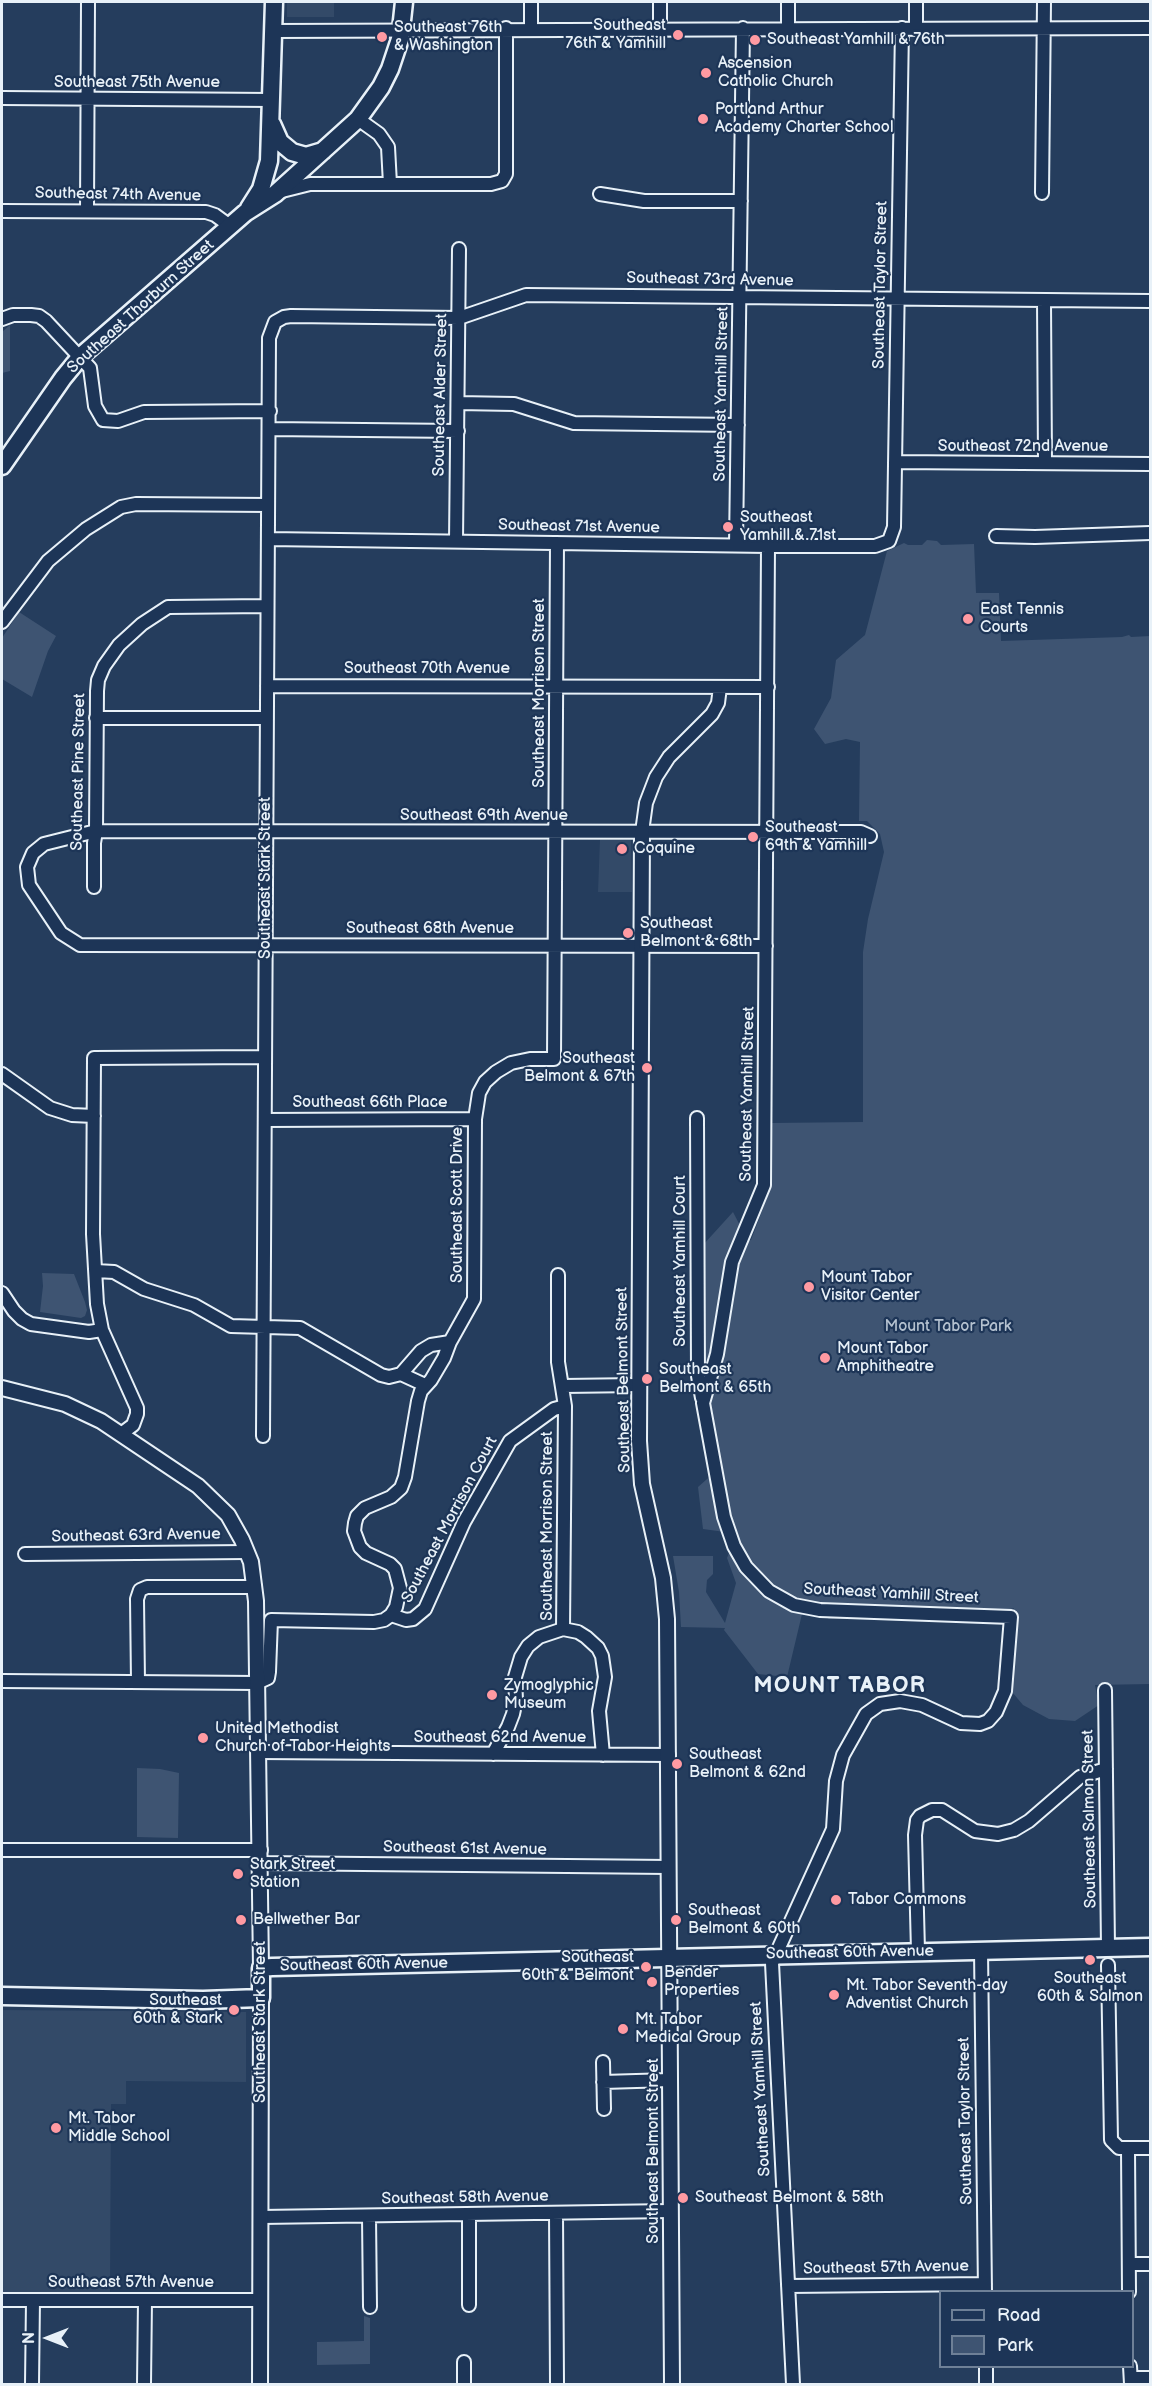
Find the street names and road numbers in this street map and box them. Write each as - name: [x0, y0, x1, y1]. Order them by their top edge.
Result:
- street label: Southeast 75th Avenue: [54, 73, 220, 93]
- street label: Southeast 74th Avenue: [35, 184, 201, 206]
- street label: Southeast Taylor Street: [870, 201, 892, 369]
- street label: Southeast Thorburn Street: [64, 236, 218, 378]
- street label: Southeast 73rd Avenue: [626, 269, 794, 291]
- street label: Southeast Yamhill Street: [711, 306, 733, 482]
- street label: Southeast Alder Street: [430, 313, 452, 477]
- street label: Southeast 72nd Avenue: [938, 437, 1108, 457]
- street label: Southeast 71st Avenue: [498, 516, 660, 538]
- street label: Southeast Morrison Street: [530, 598, 550, 788]
- street label: Southeast 70th Avenue: [344, 659, 510, 679]
- street label: Southeast Pine Street: [68, 693, 90, 851]
- street label: Southeast Stark Street: [256, 797, 276, 959]
- street label: Southeast 69th Avenue: [400, 806, 568, 826]
- street label: Southeast 68th Avenue: [346, 919, 514, 939]
- street label: Southeast Yamhill Street: [737, 1006, 759, 1182]
- street label: Southeast 66th Place: [292, 1093, 448, 1113]
- street label: Southeast Scott Drive: [448, 1127, 468, 1283]
- street label: Southeast Yamhill Court: [671, 1175, 691, 1347]
- street label: Southeast Belmont Street: [613, 1287, 635, 1473]
- street label: Southeast Morrison Street: [538, 1431, 558, 1621]
- street label: Southeast Morrison Court: [398, 1434, 502, 1606]
- street label: Southeast 63rd Avenue: [51, 1525, 221, 1547]
- street label: Southeast Yamhill Street: [803, 1580, 979, 1608]
- street label: Southeast 62nd Avenue: [414, 1728, 586, 1748]
- street label: Southeast Salmon Street: [1079, 1729, 1101, 1909]
- street label: Southeast 61st Avenue: [383, 1838, 547, 1860]
- street label: Southeast Stark Street: [251, 1941, 271, 2103]
- street label: Southeast 60th Avenue: [766, 1942, 934, 1964]
- street label: Southeast 60th Avenue: [280, 1954, 448, 1976]
- street label: Southeast Yamhill Street: [747, 2001, 775, 2177]
- street label: Southeast Taylor Street: [955, 2037, 977, 2205]
- street label: Southeast Belmont Street: [644, 2058, 664, 2244]
- street label: Southeast 58th Avenue: [381, 2187, 549, 2209]
- street label: Southeast 57th Avenue: [803, 2257, 969, 2279]
- street label: Southeast 57th Avenue: [48, 2273, 214, 2293]

